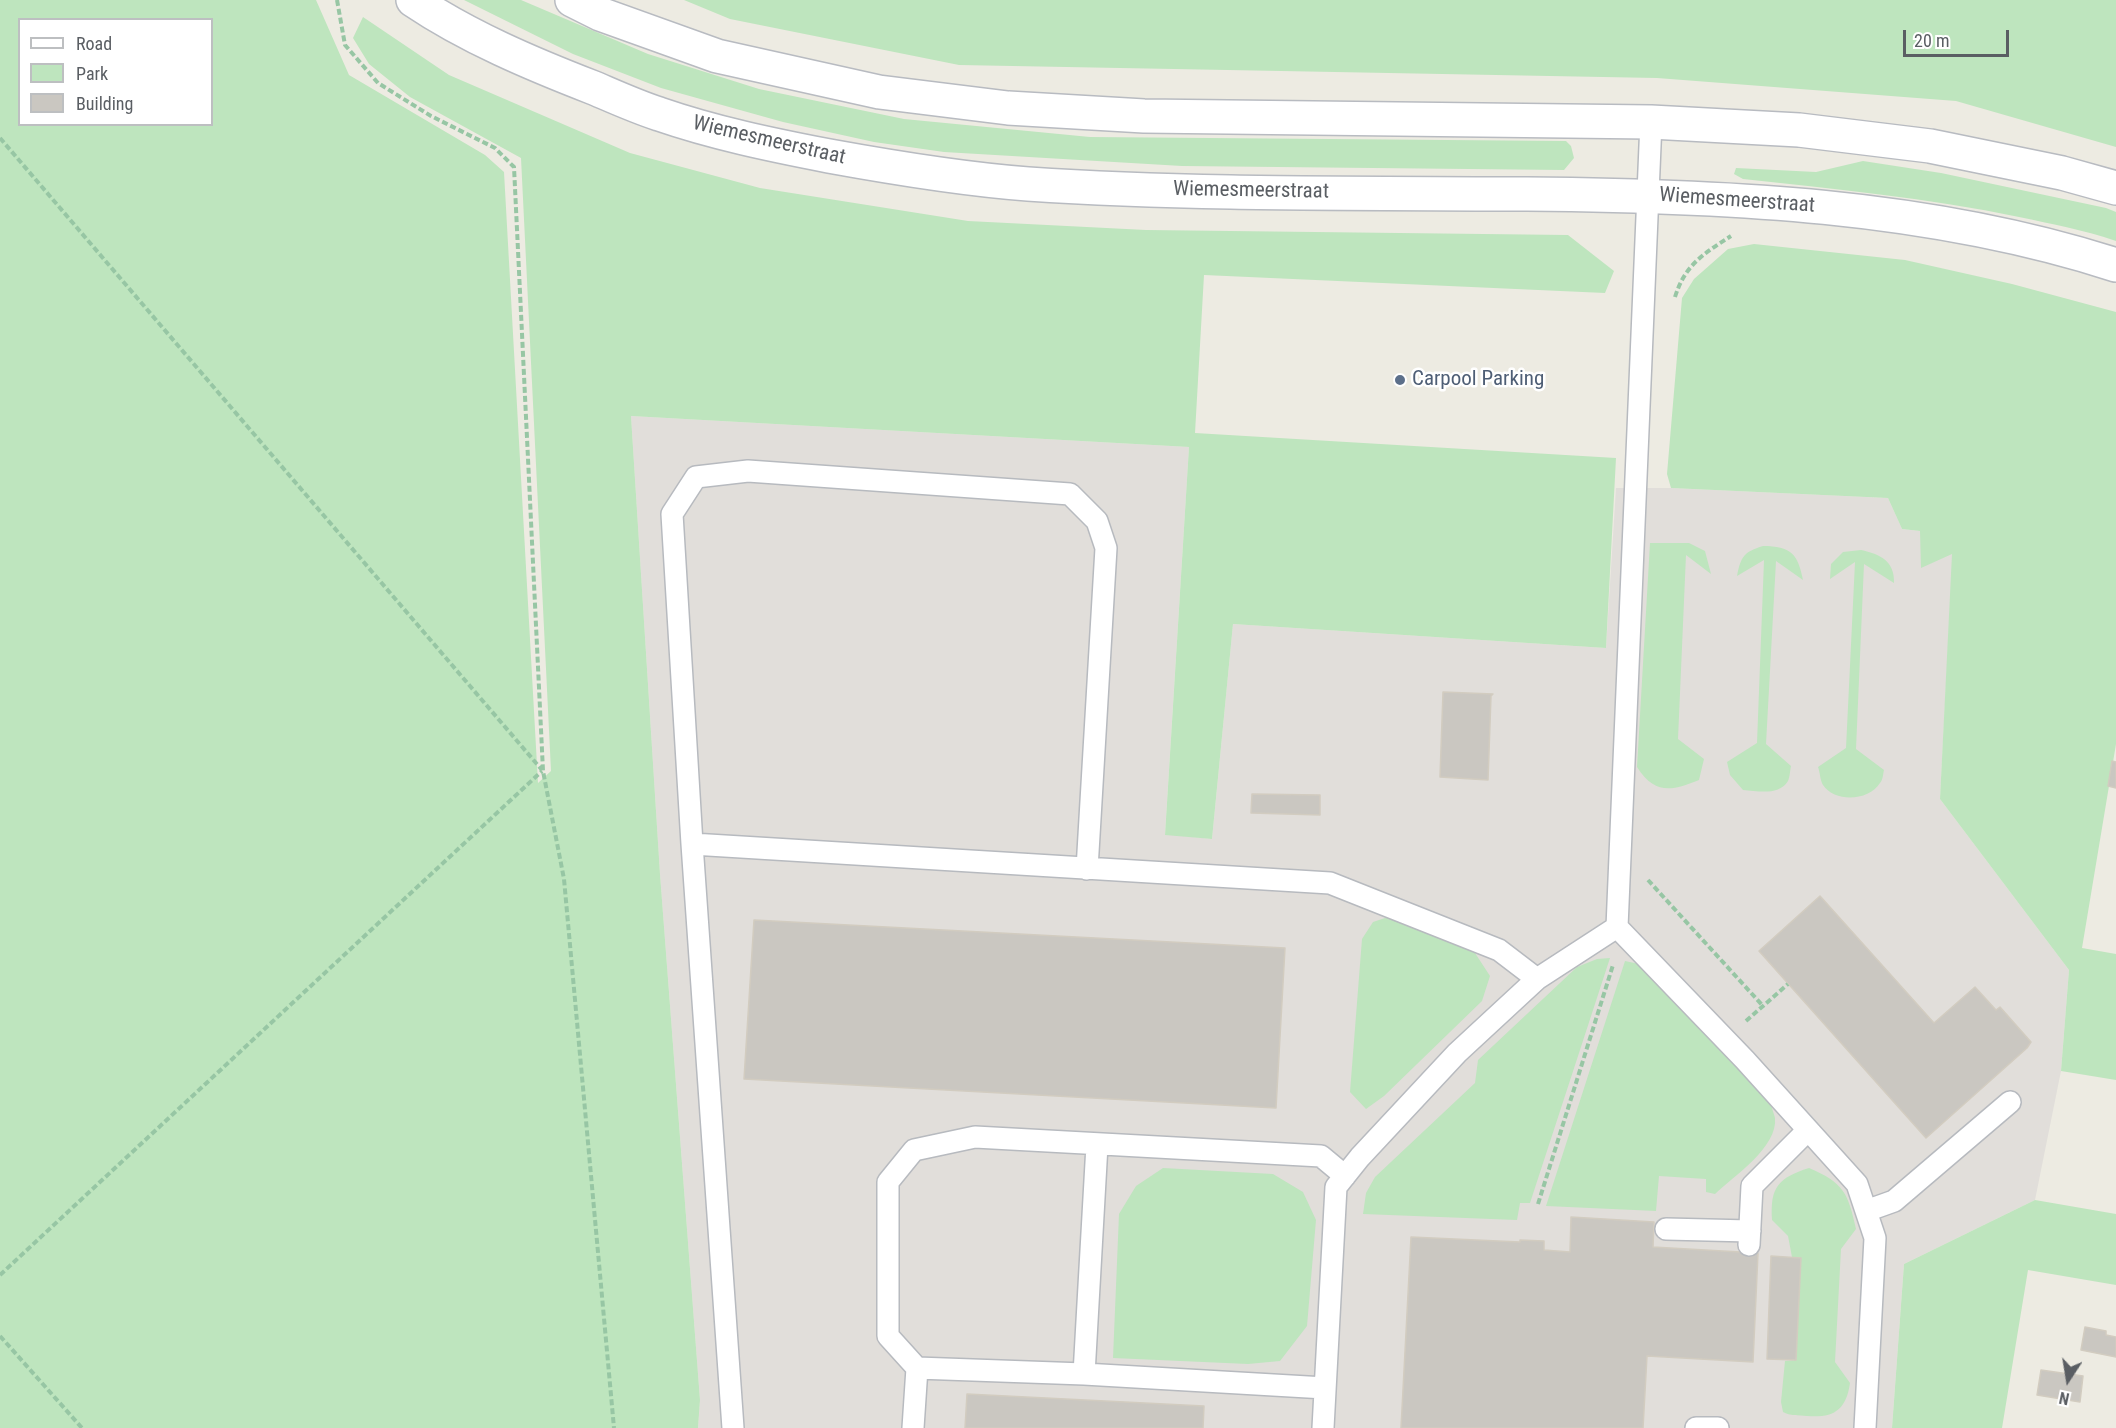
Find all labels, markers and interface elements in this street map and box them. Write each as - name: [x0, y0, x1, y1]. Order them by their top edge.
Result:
- legend: [18, 18, 213, 126]
- scale bar: [1906, 18, 2012, 56]
- text: 20 m: [1914, 30, 1949, 51]
- text: Road: [76, 33, 112, 54]
- text: Park: [76, 63, 108, 84]
- text: Building: [76, 93, 133, 114]
- street label: Wiemesmeerstraat: [690, 111, 848, 171]
- street label: Wiemesmeerstraat: [1173, 177, 1329, 205]
- street label: Wiemesmeerstraat: [1658, 183, 1816, 219]
- place label: Carpool Parking: [1412, 367, 1544, 393]
- marker: Carpool Parking: [1393, 373, 1407, 387]
- north arrow: [2038, 1350, 2098, 1410]
- text: N: [2057, 1388, 2071, 1408]

